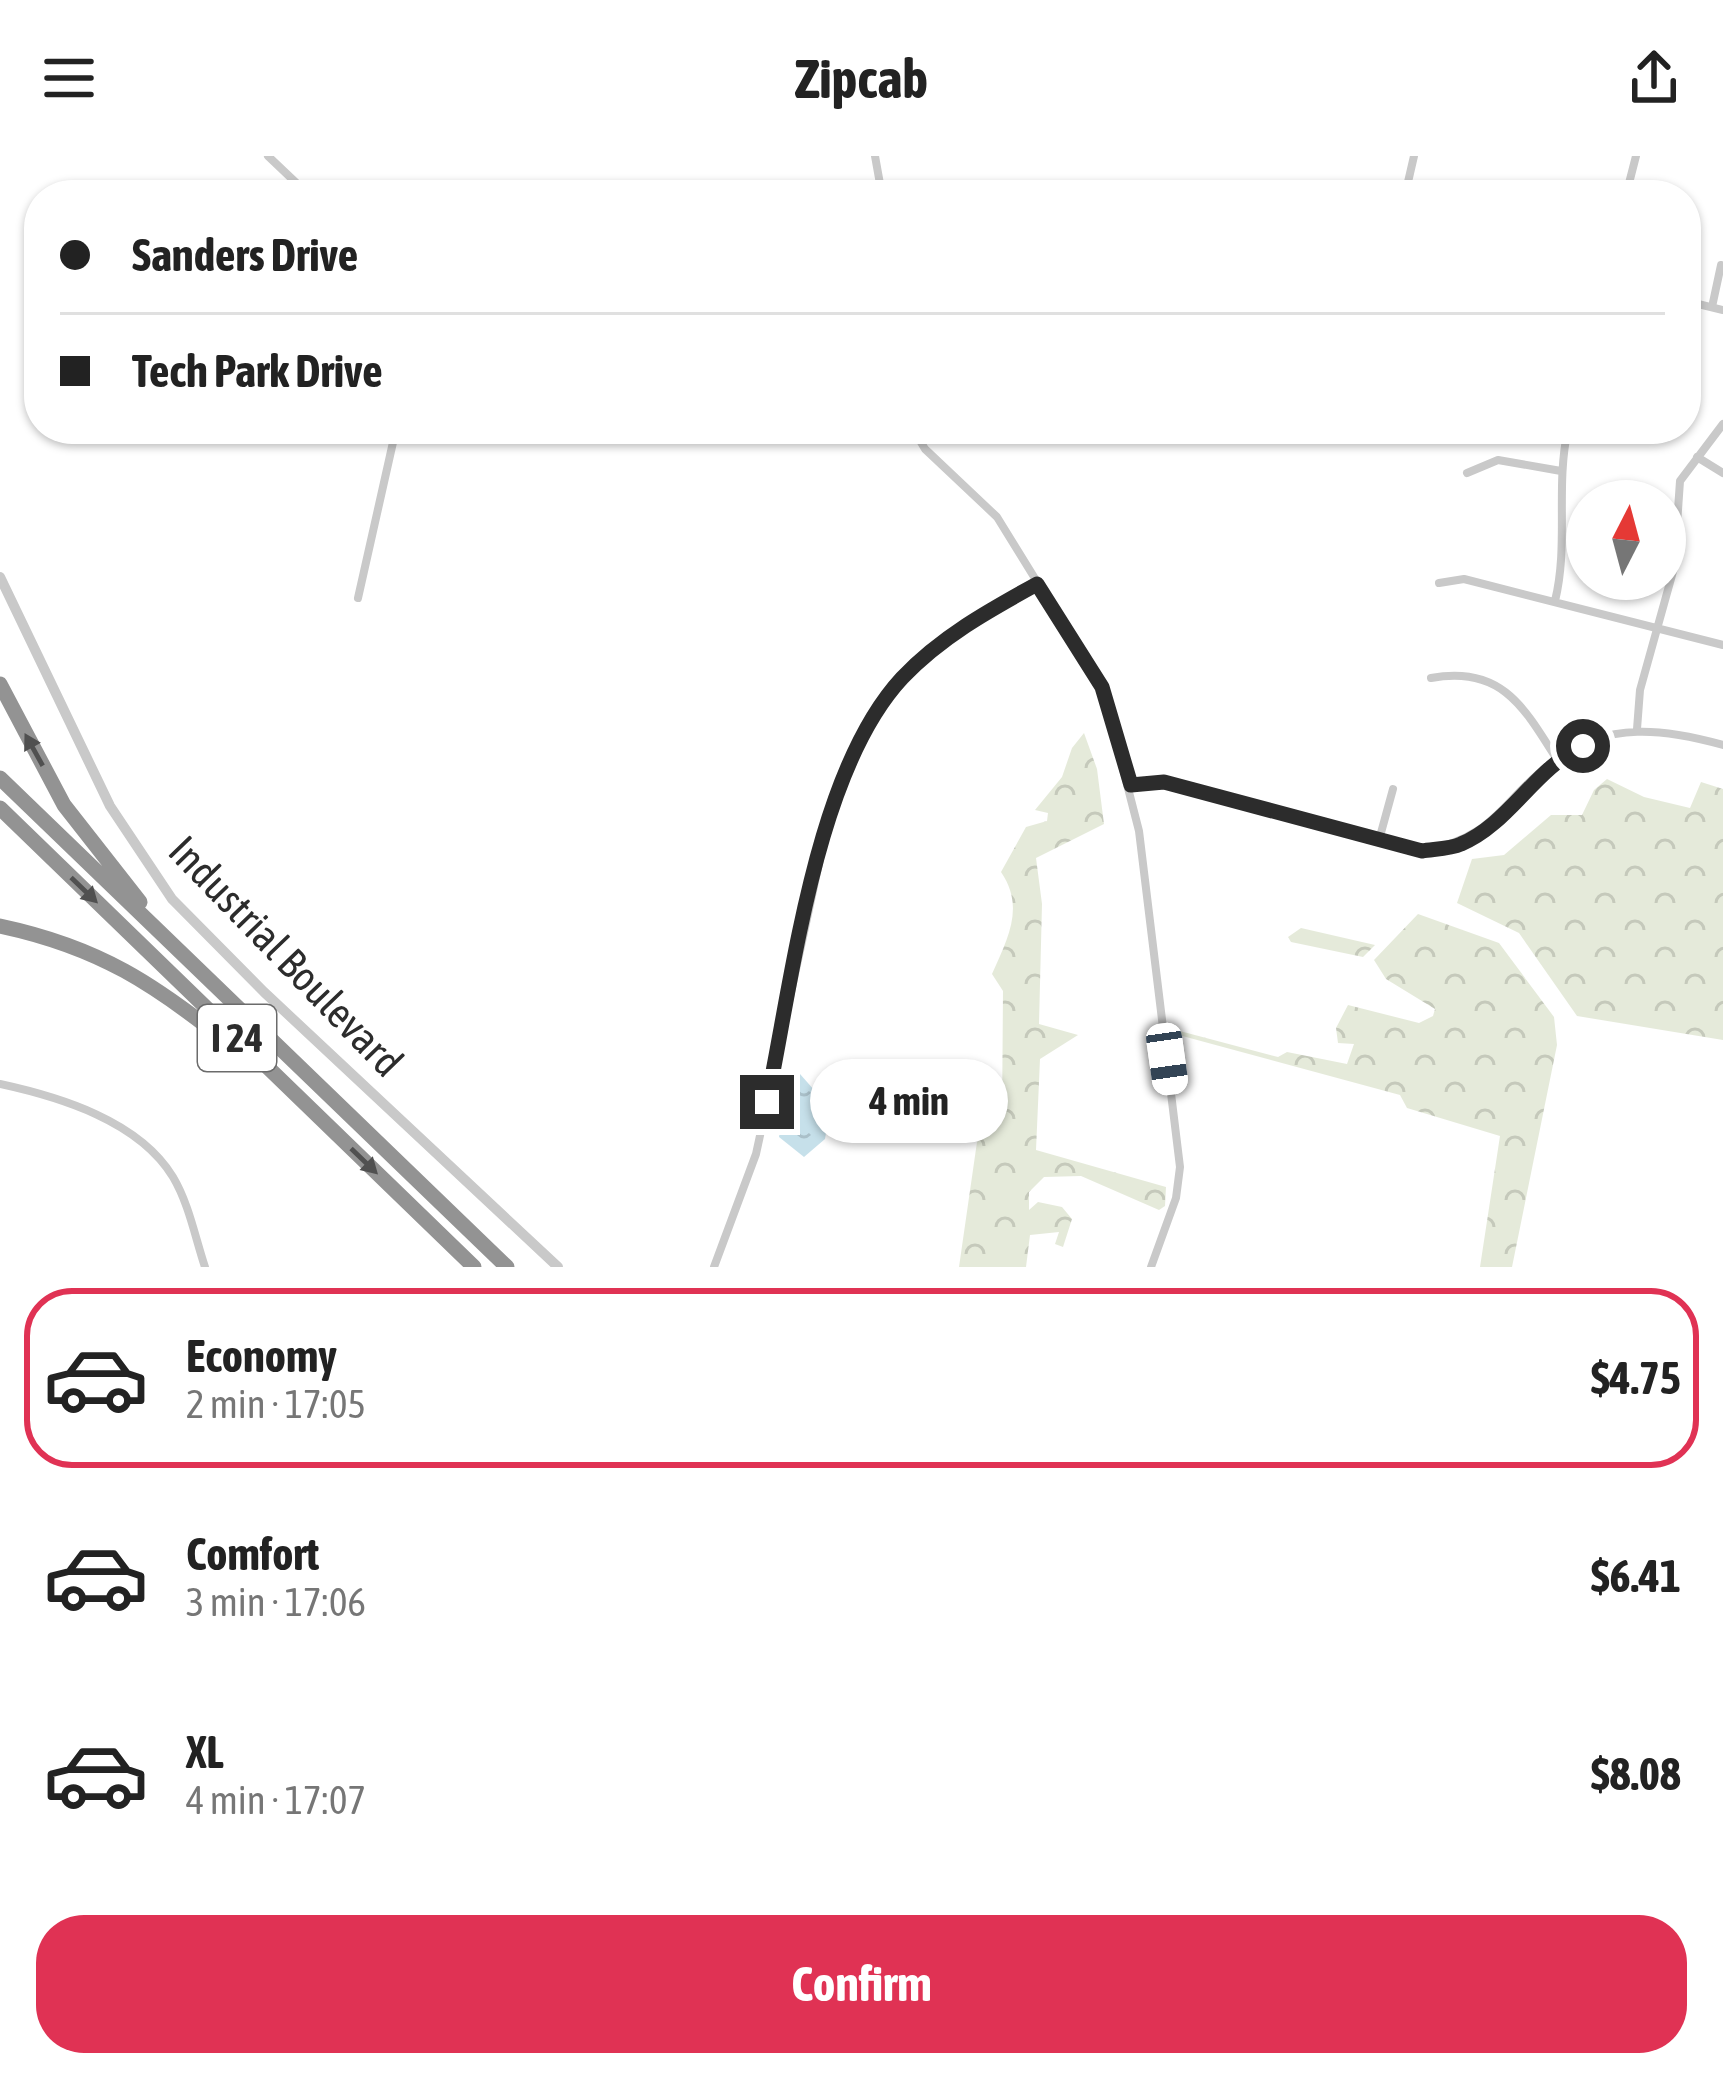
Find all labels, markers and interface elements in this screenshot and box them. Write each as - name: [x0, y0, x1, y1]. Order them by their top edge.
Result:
- icon: menu: [36, 45, 102, 111]
- icon: share: [1621, 45, 1687, 111]
- text: Zipcab: [795, 48, 928, 109]
- text: Sanders Drive: [132, 229, 358, 281]
- text: Tech Park Drive: [132, 345, 383, 397]
- north arrow: [1566, 480, 1686, 600]
- map controls: [1566, 480, 1686, 600]
- route start: [1556, 719, 1610, 773]
- one-way arrow: [24, 733, 45, 767]
- street label: Industrial Boulevard: [159, 826, 413, 1086]
- one-way arrow: [69, 875, 98, 903]
- road number: I 24: [198, 1005, 276, 1071]
- car: [1144, 1021, 1190, 1097]
- callout: 4 min: [809, 1060, 1007, 1144]
- route end: [740, 1075, 794, 1129]
- text: 4 min: [869, 1079, 949, 1123]
- one-way arrow: [349, 1147, 378, 1175]
- icon: car: [42, 1324, 150, 1432]
- text: Economy: [186, 1330, 337, 1382]
- text: $4.75: [1591, 1352, 1681, 1404]
- text: 2 min · 17:05: [186, 1382, 366, 1426]
- icon: car: [42, 1522, 150, 1630]
- text: Comfort: [186, 1528, 319, 1580]
- text: $6.41: [1591, 1550, 1681, 1602]
- text: 3 min · 17:06: [186, 1580, 366, 1624]
- icon: car: [42, 1720, 150, 1828]
- text: XL: [186, 1726, 224, 1778]
- text: $8.08: [1591, 1748, 1681, 1800]
- text: 4 min · 17:07: [186, 1778, 366, 1822]
- button: Confirm: [36, 1915, 1687, 2053]

